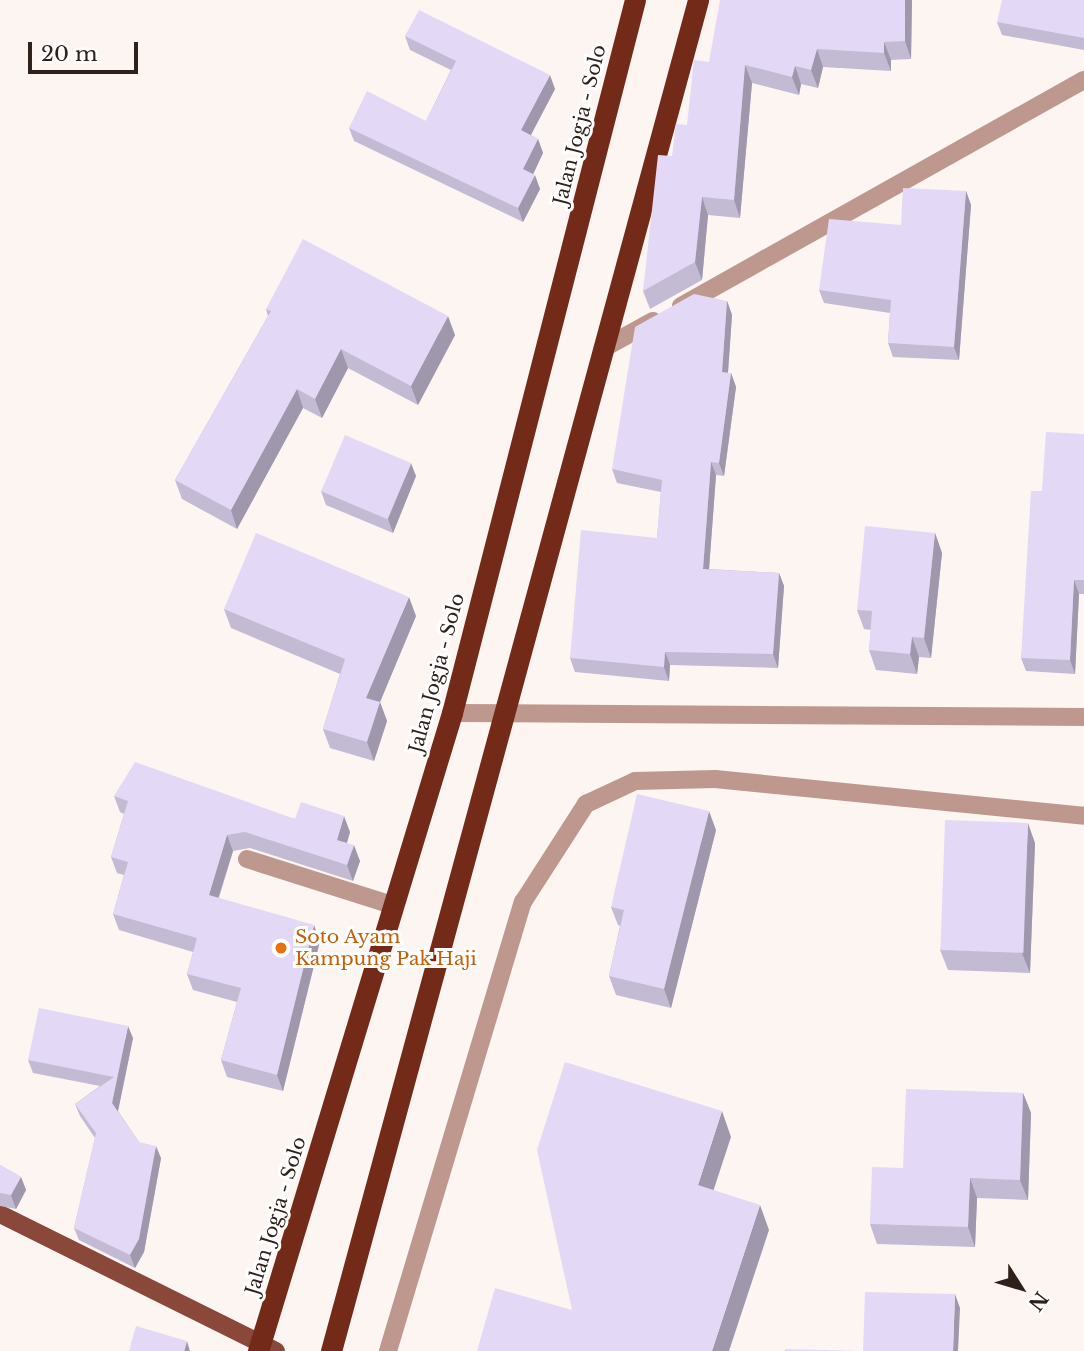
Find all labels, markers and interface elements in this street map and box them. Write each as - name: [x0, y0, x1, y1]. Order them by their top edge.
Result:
- scale bar: [32, 28, 142, 72]
- text: 20 m: [41, 41, 98, 67]
- street label: Jalan Jogja - Solo: [549, 42, 611, 208]
- street label: Jalan Jogja - Solo: [405, 591, 469, 755]
- place label: Soto Ayam Kampung Pak Haji: [295, 926, 477, 970]
- marker: Soto Ayam Kampung Pak Haji: [273, 940, 289, 956]
- street label: Jalan Jogja - Solo: [241, 1134, 311, 1298]
- north arrow: [986, 1253, 1056, 1323]
- text: N: [1024, 1287, 1053, 1315]

